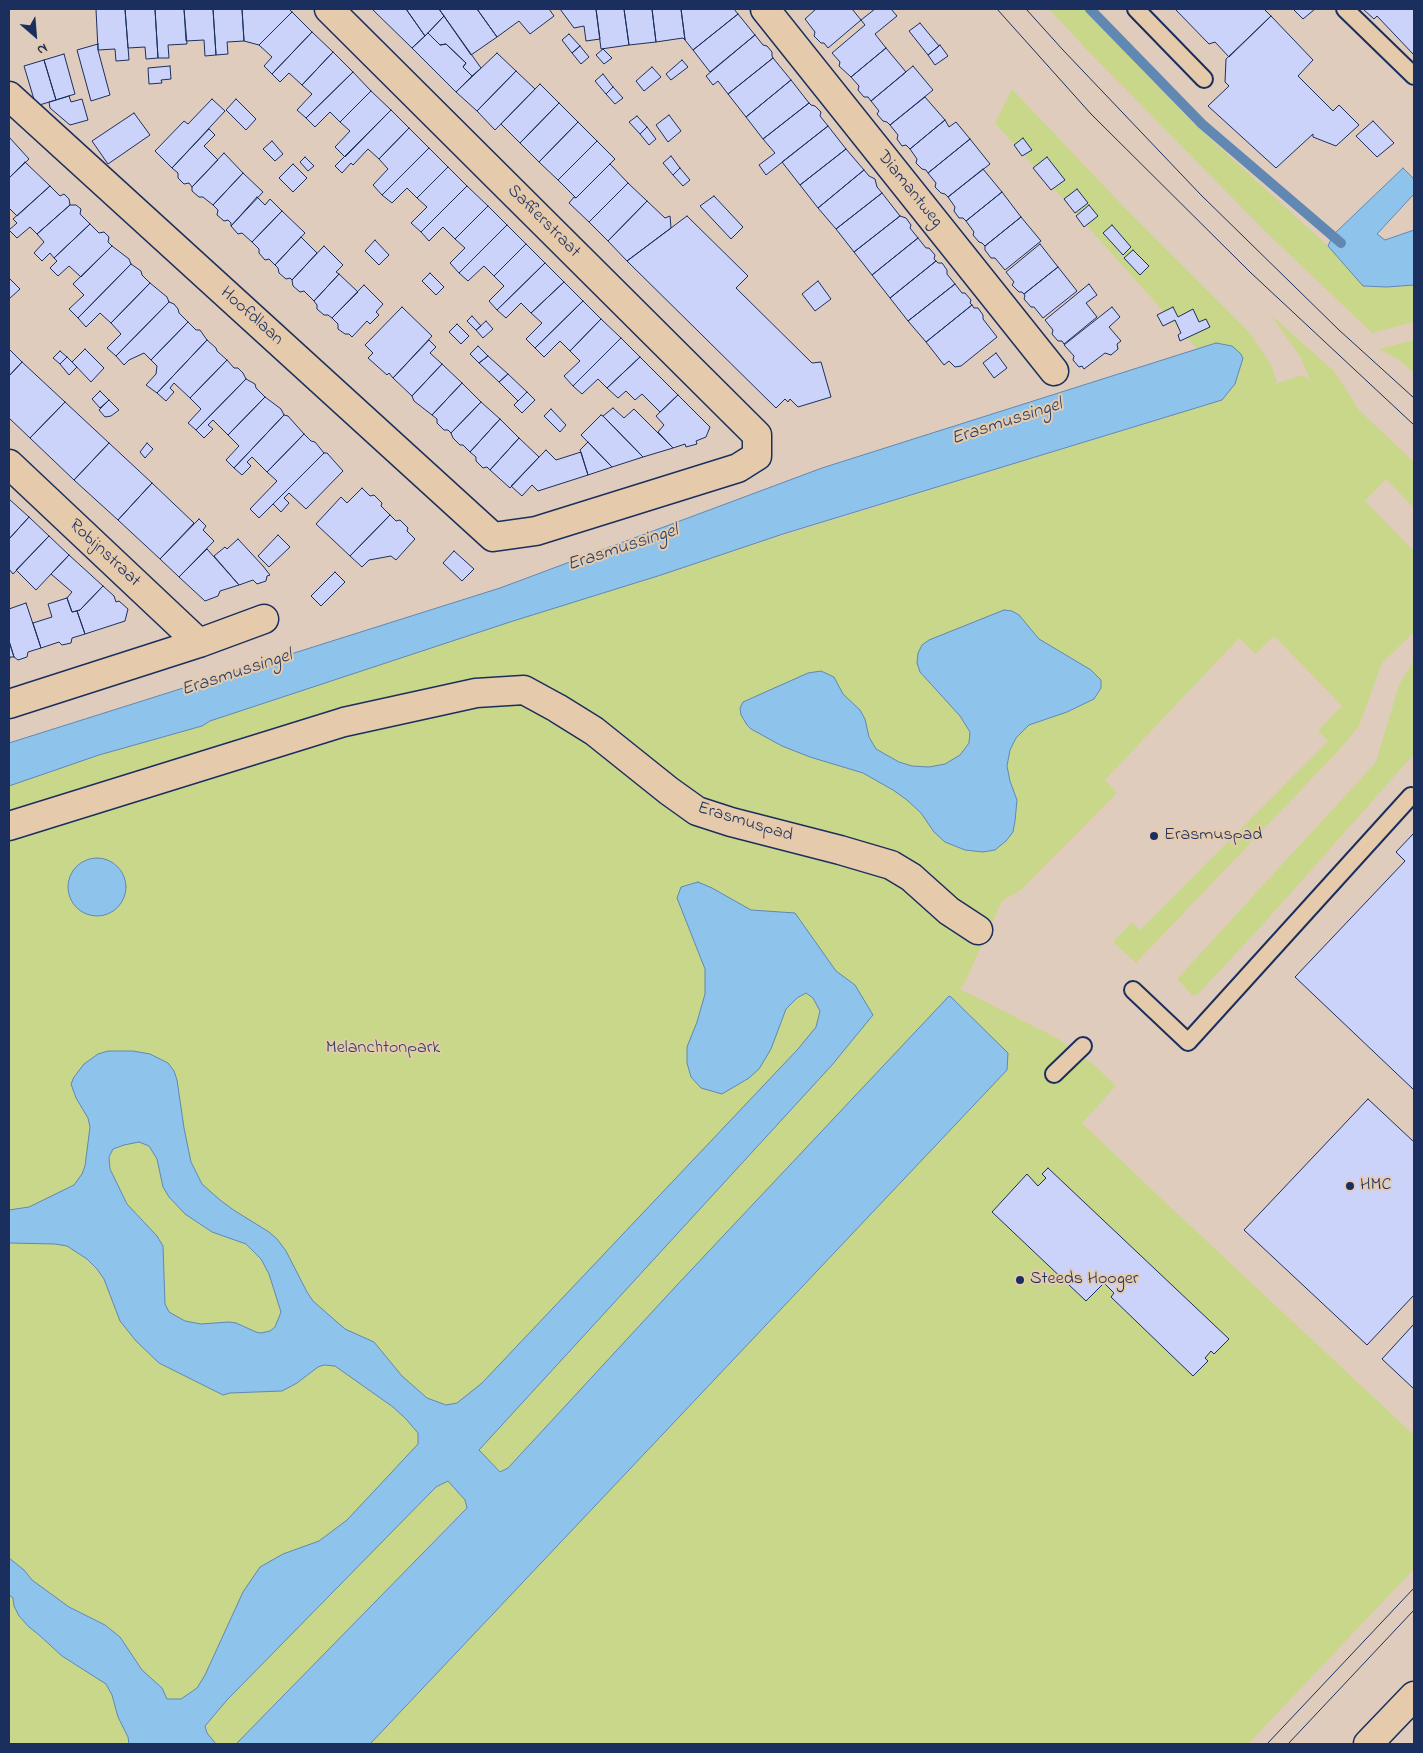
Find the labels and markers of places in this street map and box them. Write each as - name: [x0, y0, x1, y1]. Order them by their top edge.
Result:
- place label: Erasmuspad: [1164, 825, 1262, 847]
- marker: Erasmuspad: [1148, 830, 1160, 842]
- place label: HMC: [1360, 1175, 1391, 1197]
- marker: HMC: [1344, 1180, 1356, 1192]
- place label: Steeds Hooger: [1030, 1269, 1138, 1291]
- marker: Steeds Hooger: [1014, 1274, 1026, 1286]

